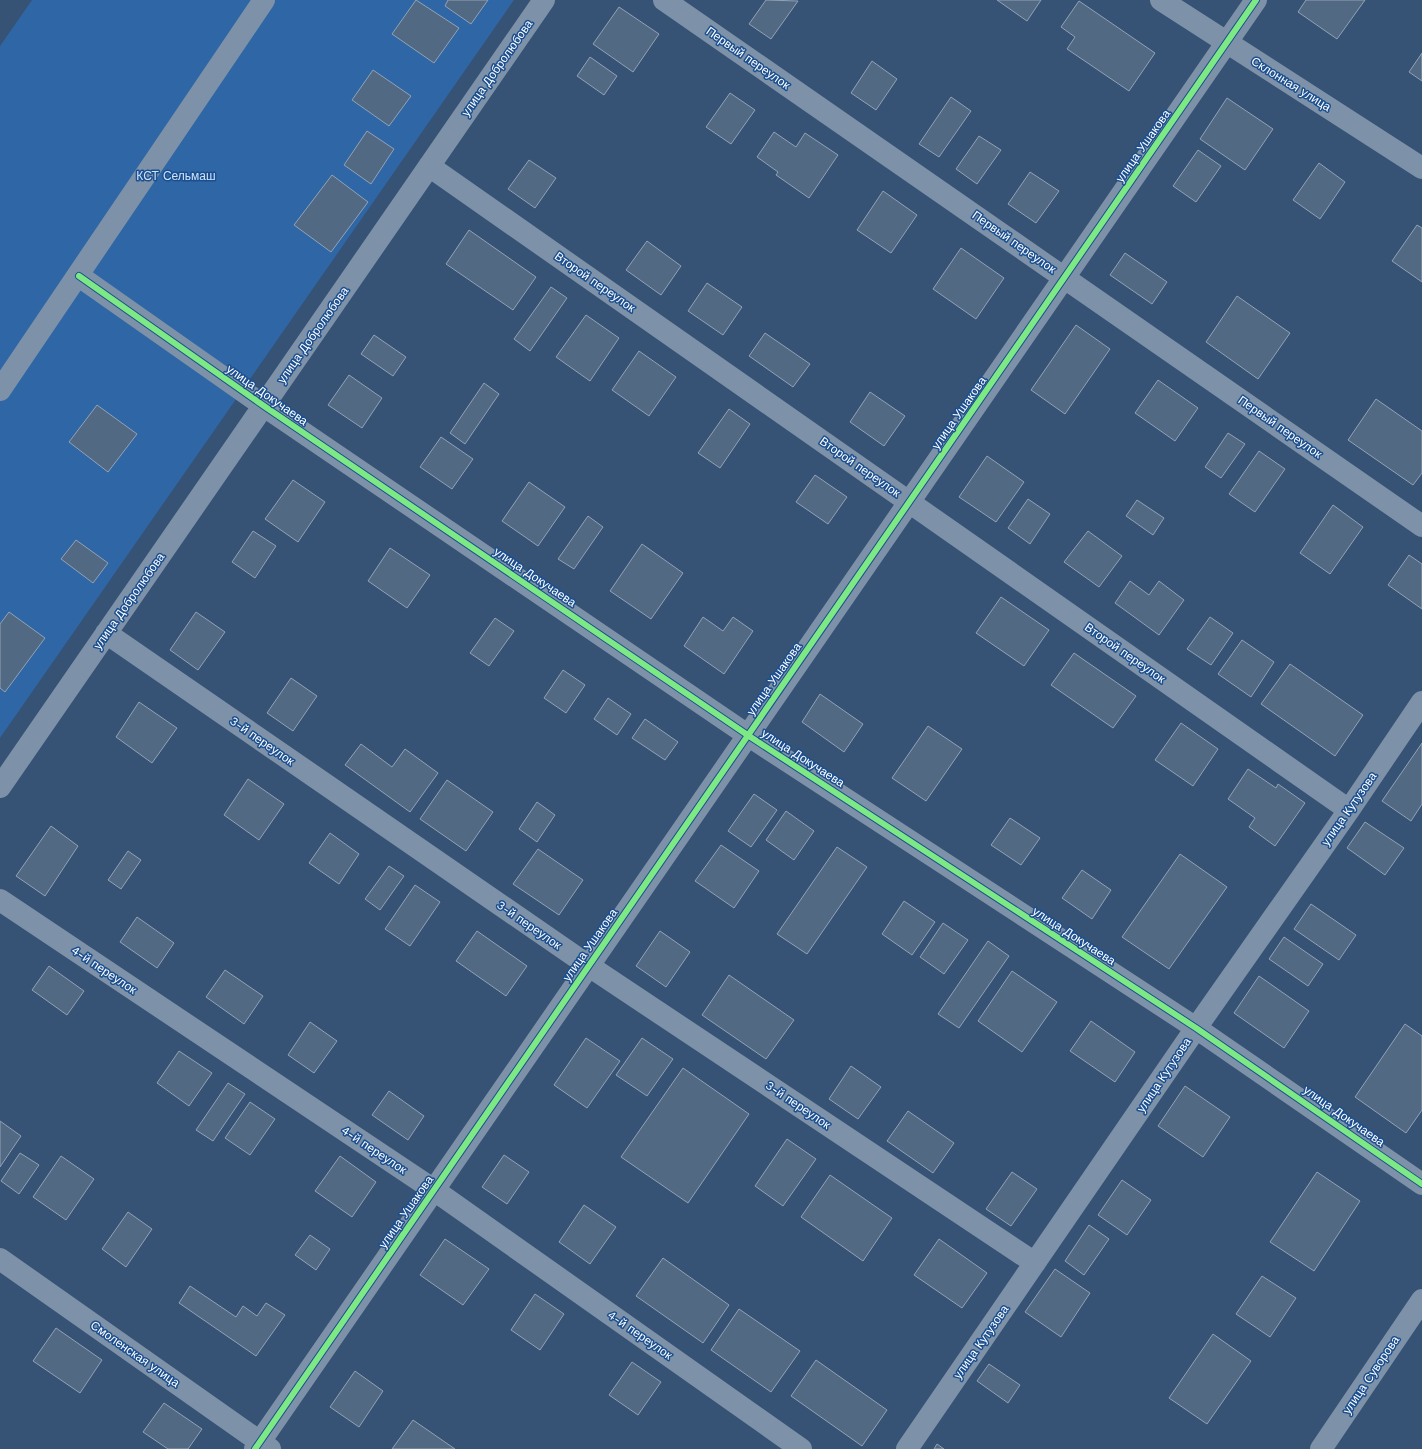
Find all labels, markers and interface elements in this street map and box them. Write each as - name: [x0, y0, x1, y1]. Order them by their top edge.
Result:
- street label: улица Добролюбова: [458, 17, 536, 119]
- street label: Первый переулок: [703, 24, 793, 93]
- street label: Склонная улица: [1249, 54, 1334, 114]
- street label: улица Ушакова: [1113, 107, 1173, 185]
- park label: КСТ Сельмаш: [136, 169, 216, 183]
- street label: Первый переулок: [969, 208, 1059, 277]
- street label: Второй переулок: [552, 249, 639, 315]
- street label: улица Добролюбова: [274, 284, 352, 386]
- street label: улица Докучаева: [224, 362, 311, 428]
- street label: улица Ушакова: [929, 374, 989, 452]
- street label: Первый переулок: [1235, 393, 1325, 462]
- street label: Второй переулок: [817, 434, 904, 500]
- street label: улица Докучаева: [491, 544, 579, 610]
- street label: улица Добролюбова: [90, 550, 168, 652]
- street label: Второй переулок: [1082, 620, 1169, 686]
- street label: улица Ушакова: [744, 640, 804, 718]
- street label: 3-й переулок: [227, 714, 297, 769]
- street label: улица Докучаева: [759, 726, 847, 790]
- street label: улица Кутузова: [1318, 769, 1380, 849]
- street label: 3-й переулок: [494, 898, 564, 953]
- street label: улица Докучаева: [1030, 904, 1118, 968]
- street label: улица Ушакова: [560, 906, 620, 984]
- street label: 4-й переулок: [69, 943, 140, 997]
- street label: улица Кутузова: [1134, 1035, 1194, 1115]
- street label: 3-й переулок: [763, 1078, 834, 1132]
- street label: улица Докучаева: [1301, 1083, 1388, 1149]
- street label: 4-й переулок: [339, 1123, 410, 1177]
- street label: улица Ушакова: [376, 1173, 436, 1251]
- street label: улица Кутузова: [950, 1302, 1012, 1382]
- street label: 4-й переулок: [605, 1308, 676, 1363]
- street label: Смоленская улица: [88, 1318, 182, 1390]
- street label: улица Суворова: [1340, 1333, 1402, 1417]

